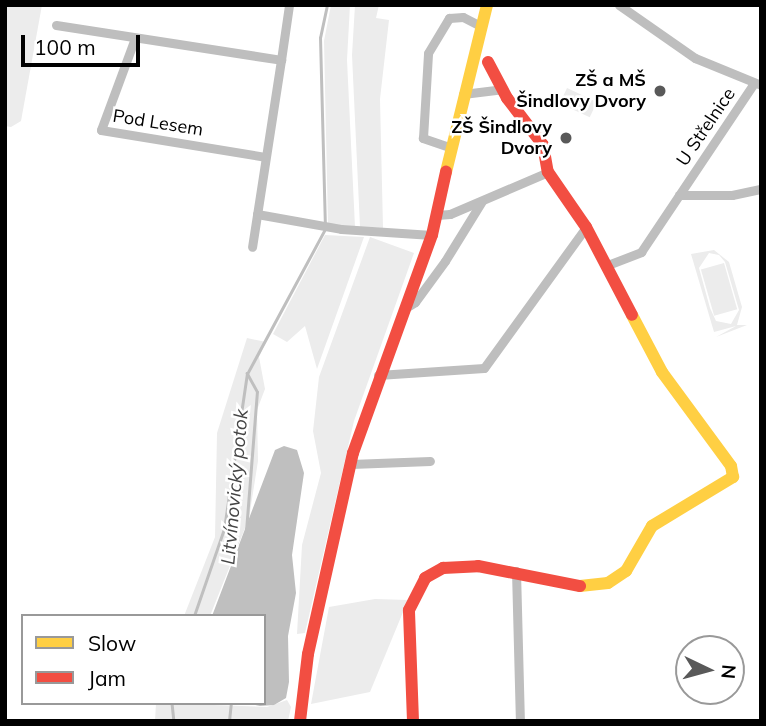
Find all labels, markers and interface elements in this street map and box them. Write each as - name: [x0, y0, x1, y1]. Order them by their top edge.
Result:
- scale bar: [24, 21, 144, 65]
- text: 100 m: [34, 34, 96, 60]
- place label: ZŠ a MŠ Šindlovy Dvory: [516, 70, 646, 112]
- marker: ZŠ a MŠ Šindlovy Dvory: [652, 83, 668, 99]
- street label: U Střelnice: [672, 84, 740, 170]
- street label: Pod Lesem: [111, 105, 205, 141]
- place label: ZŠ Šindlovy Dvory: [451, 117, 552, 160]
- marker: ZŠ Šindlovy Dvory: [558, 130, 574, 146]
- water label: Litvínovický potok: [217, 408, 253, 566]
- legend: [21, 614, 266, 705]
- text: Slow: [88, 630, 136, 656]
- north arrow: [675, 635, 745, 705]
- text: N: [716, 663, 742, 680]
- text: Jam: [88, 665, 126, 691]

